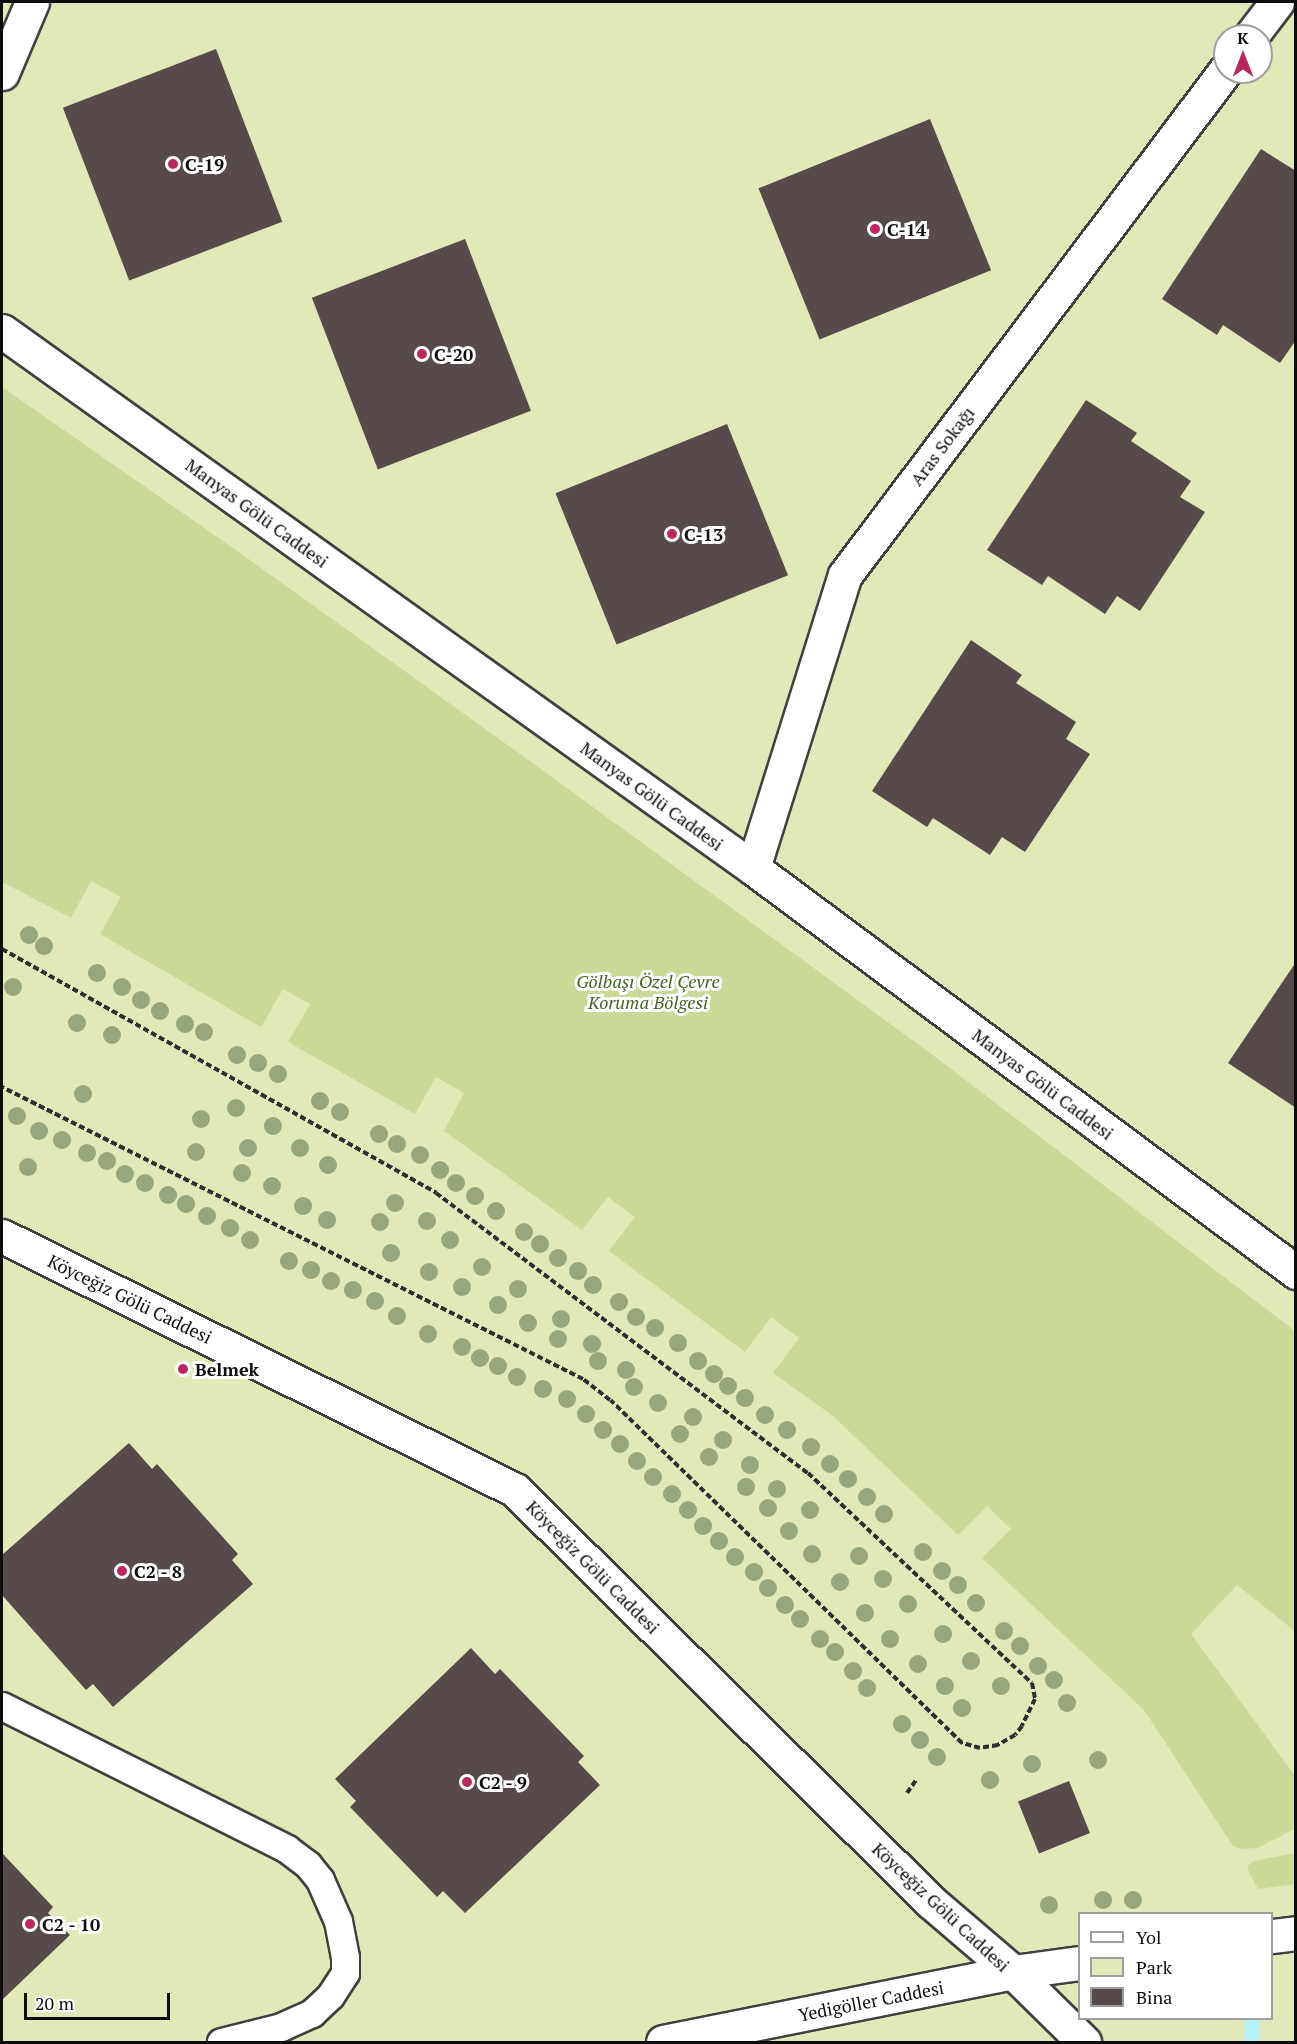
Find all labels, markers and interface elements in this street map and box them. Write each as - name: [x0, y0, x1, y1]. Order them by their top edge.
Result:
- north arrow: [1213, 24, 1273, 84]
- text: K: [1237, 27, 1249, 49]
- place label: C-19: [185, 153, 224, 175]
- marker: C-19: [166, 157, 180, 171]
- place label: C-14: [887, 218, 926, 240]
- marker: C-14: [868, 222, 882, 236]
- place label: C-20: [434, 343, 473, 365]
- marker: C-20: [415, 347, 429, 361]
- street label: Aras Sokağı: [905, 402, 979, 490]
- street label: Manyas Gölü Caddesi: [181, 454, 333, 572]
- place label: C-13: [684, 523, 723, 545]
- marker: C-13: [665, 527, 679, 541]
- street label: Manyas Gölü Caddesi: [576, 737, 728, 855]
- park label: Gölbaşı Özel Çevre Koruma Bölgesi: [576, 971, 720, 1014]
- street label: Manyas Gölü Caddesi: [968, 1024, 1118, 1144]
- street label: Köyceğiz Gölü Caddesi: [45, 1250, 215, 1348]
- place label: Belmek: [195, 1358, 259, 1380]
- marker: Belmek: [176, 1362, 190, 1376]
- street label: Köyceğiz Gölü Caddesi: [522, 1496, 664, 1638]
- place label: C2 - 8: [134, 1560, 183, 1582]
- marker: C2 - 8: [115, 1564, 129, 1578]
- place label: C2 - 9: [479, 1771, 528, 1793]
- marker: C2 - 9: [460, 1775, 474, 1789]
- street label: Köyceğiz Gölü Caddesi: [868, 1838, 1014, 1976]
- legend: [1078, 1912, 1273, 2020]
- place label: C2 - 10: [42, 1913, 101, 1935]
- marker: C2 - 10: [23, 1917, 37, 1931]
- text: Yol: [1136, 1925, 1161, 1949]
- text: Park: [1136, 1955, 1172, 1979]
- street label: Yedigöller Caddesi: [796, 1976, 946, 2026]
- scale bar: [27, 1981, 172, 2019]
- text: Bina: [1136, 1985, 1172, 2009]
- text: 20 m: [35, 1991, 74, 2015]

